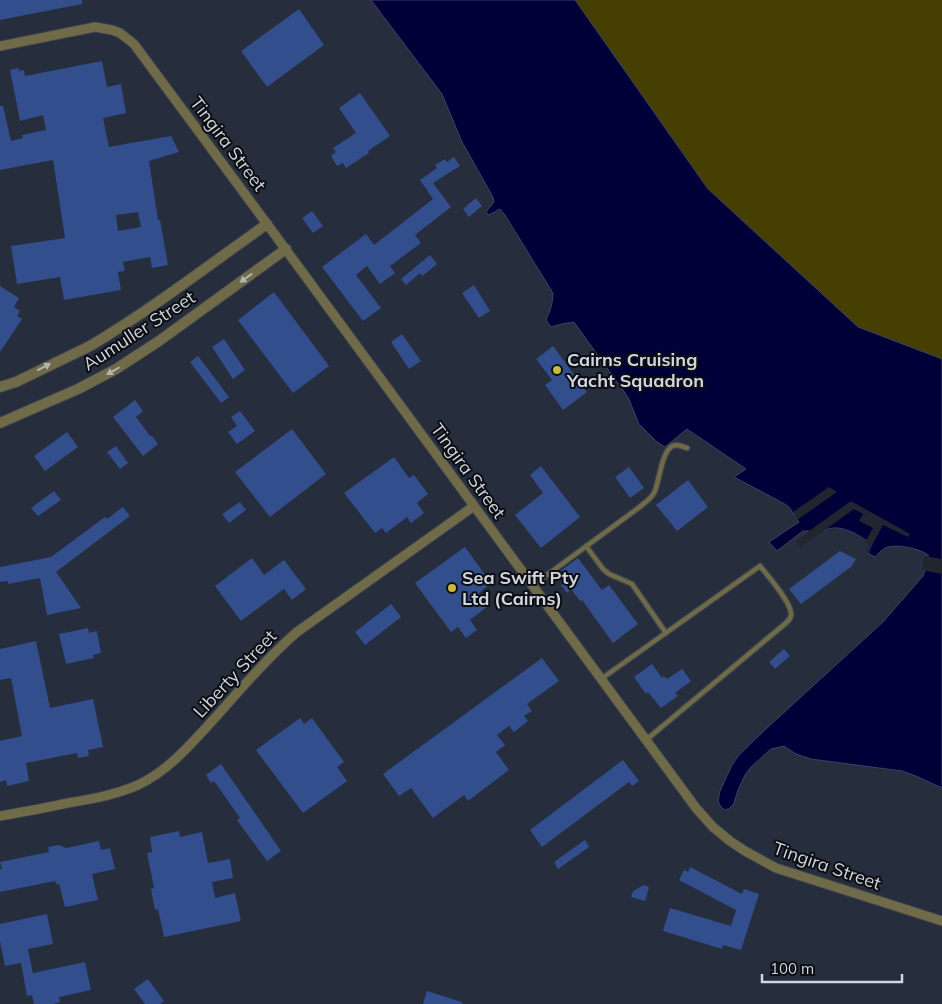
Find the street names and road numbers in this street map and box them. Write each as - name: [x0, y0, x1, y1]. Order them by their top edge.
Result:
- street label: Tingira Street: [185, 92, 271, 196]
- street label: Aumuller Street: [78, 286, 199, 375]
- street label: Tingira Street: [426, 418, 511, 523]
- street label: Liberty Street: [188, 625, 281, 723]
- street label: Tingira Street: [770, 836, 884, 895]

